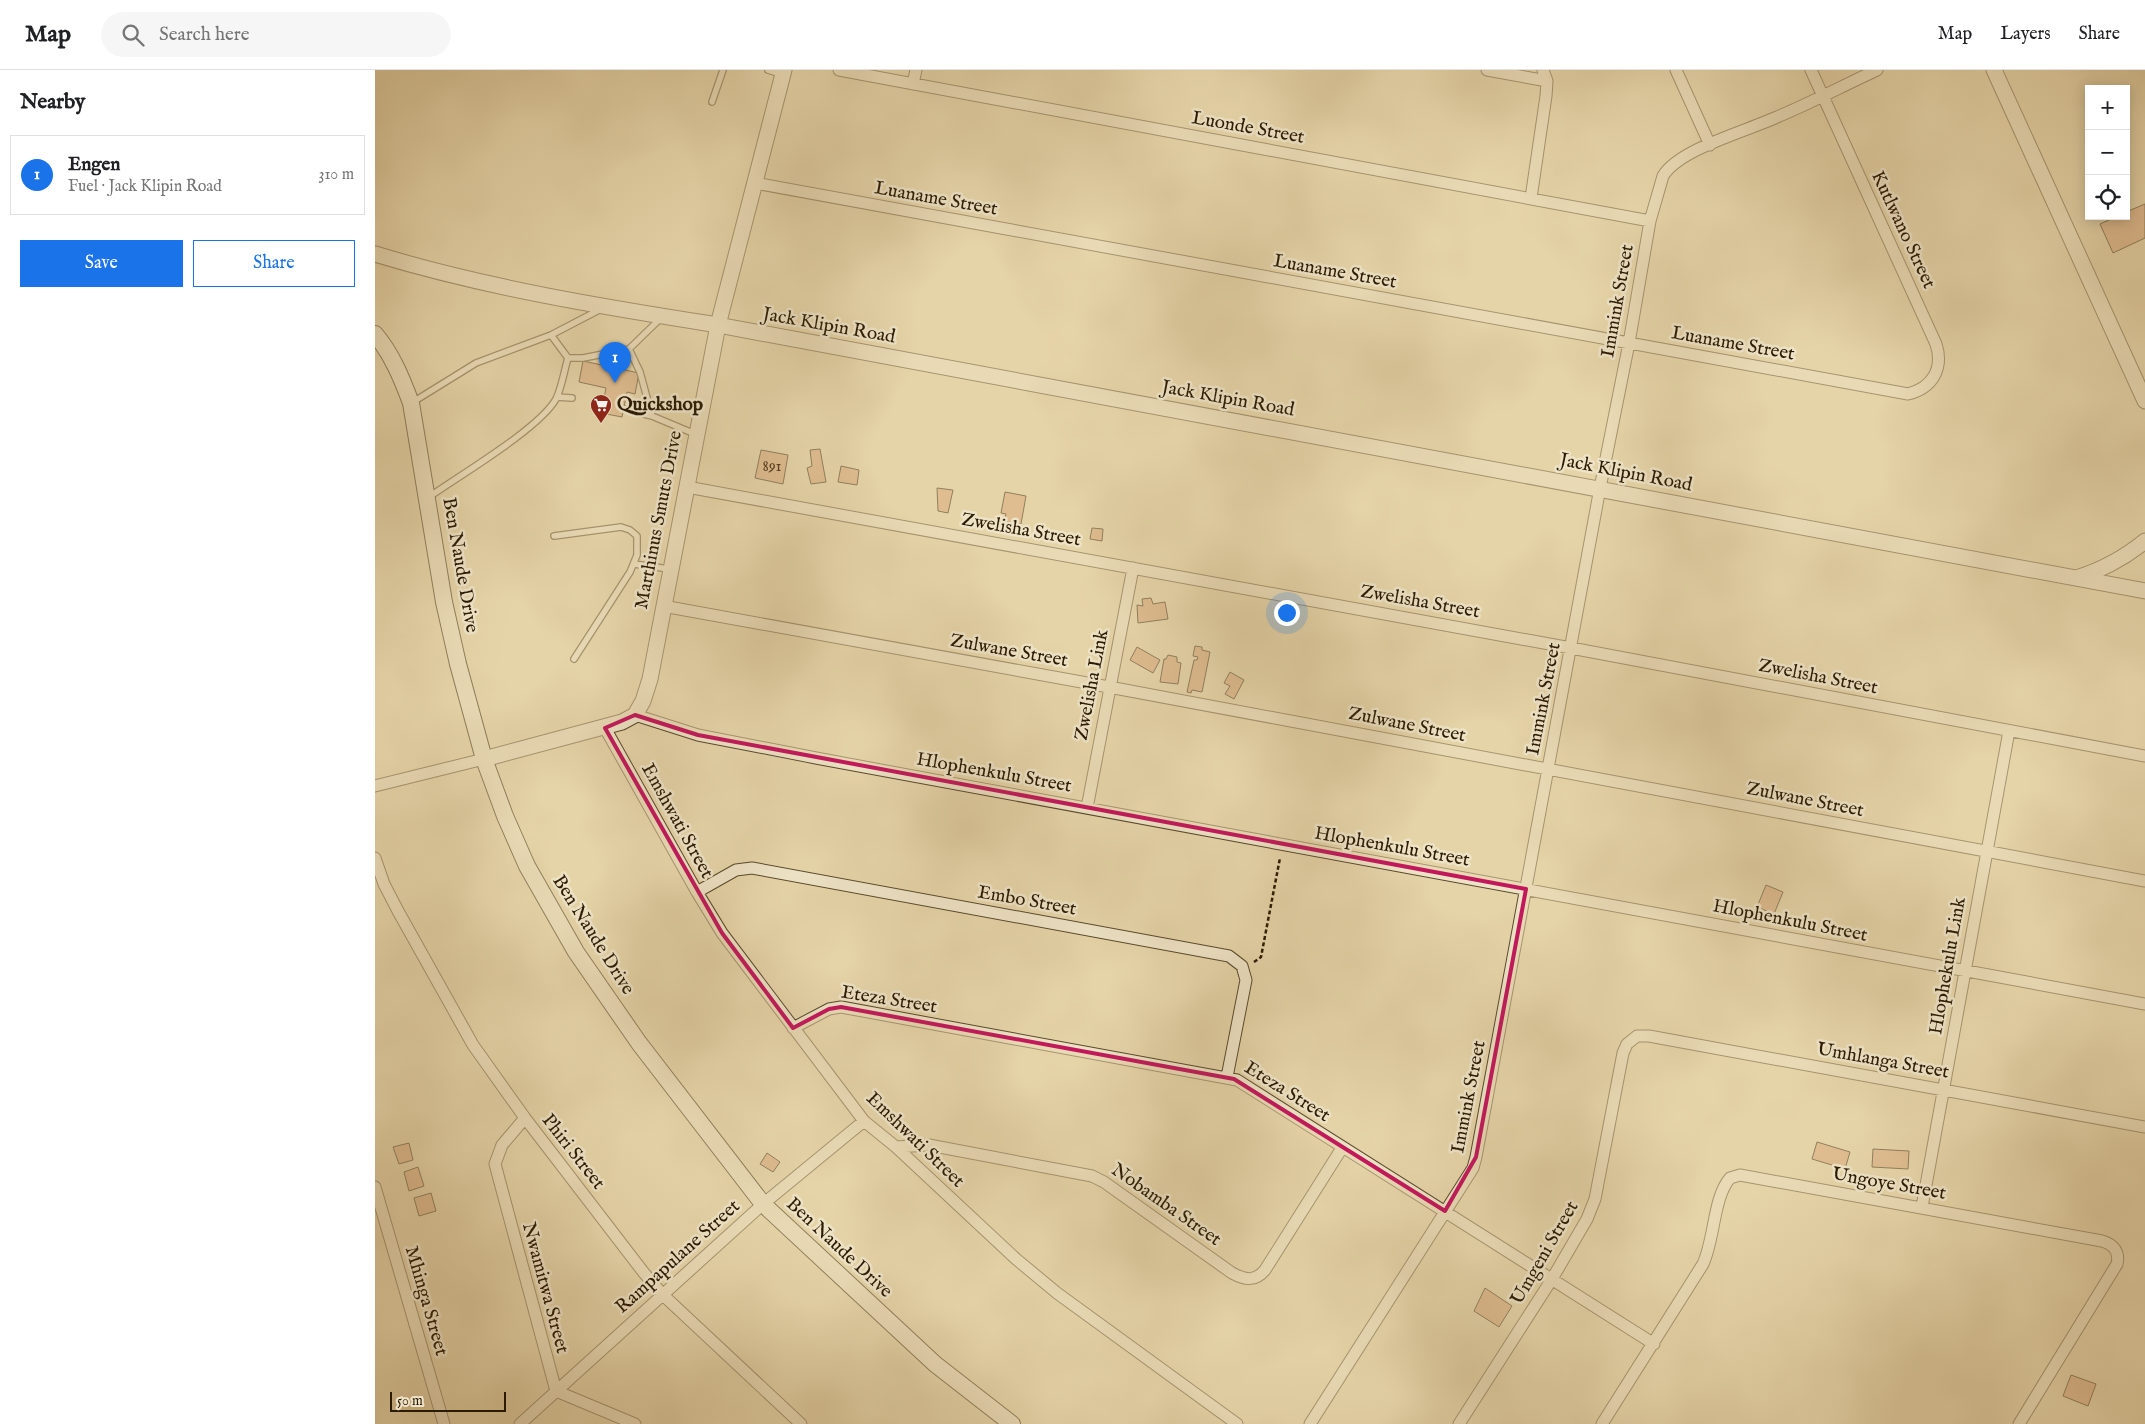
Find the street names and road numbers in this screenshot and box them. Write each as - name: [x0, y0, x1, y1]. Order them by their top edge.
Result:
- street label: Luonde Street: [1190, 106, 1307, 150]
- street label: Kutlwano Street: [1865, 167, 1941, 293]
- street label: Luaname Street: [873, 176, 1000, 222]
- street label: Immink Street: [1596, 242, 1640, 359]
- street label: Luaname Street: [1272, 249, 1399, 295]
- street label: Jack Klipin Road: [759, 302, 898, 350]
- street label: Luaname Street: [1670, 321, 1797, 367]
- street label: Jack Klipin Road: [1158, 375, 1297, 423]
- street label: Marthinus Smuts Drive: [630, 429, 688, 611]
- street label: Jack Klipin Road: [1556, 448, 1695, 498]
- street label: Ben Naude Drive: [436, 496, 484, 635]
- street label: Zwelisha Street: [959, 508, 1083, 552]
- street label: Zwelisha Street: [1358, 580, 1482, 624]
- street label: Zwelisha Link: [1069, 627, 1115, 742]
- street label: Zulwane Street: [948, 629, 1070, 673]
- street label: Immink Street: [1521, 640, 1567, 757]
- street label: Zwelisha Street: [1756, 654, 1880, 700]
- street label: Zulwane Street: [1346, 702, 1468, 748]
- street label: Hlophenkulu Street: [915, 748, 1074, 799]
- street label: Emshwati Street: [635, 759, 719, 883]
- street label: Zulwane Street: [1744, 777, 1866, 823]
- street label: Hlophenkulu Street: [1313, 822, 1472, 873]
- street label: Ben Naude Drive: [547, 871, 640, 1000]
- street label: Embo Street: [976, 881, 1079, 922]
- street label: Hlophenkulu Street: [1711, 894, 1870, 948]
- street label: Hlophekulu Link: [1924, 895, 1972, 1036]
- street label: Eteza Street: [839, 981, 939, 1019]
- street label: Immink Street: [1446, 1038, 1492, 1155]
- street label: Umhlanga Street: [1815, 1038, 1951, 1085]
- street label: Eteza Street: [1240, 1056, 1335, 1128]
- street label: Emshwati Street: [861, 1087, 970, 1193]
- street label: Phiri Street: [536, 1109, 610, 1195]
- street label: Nobamba Street: [1106, 1158, 1226, 1252]
- street label: Ungoye Street: [1830, 1162, 1948, 1206]
- street label: Ben Naude Drive: [781, 1193, 897, 1304]
- street label: Rampapulane Street: [611, 1194, 746, 1319]
- street label: Umgeni Street: [1506, 1196, 1585, 1309]
- street label: Nwamitwa Street: [516, 1220, 574, 1357]
- street label: Mhinga Street: [399, 1243, 453, 1359]

